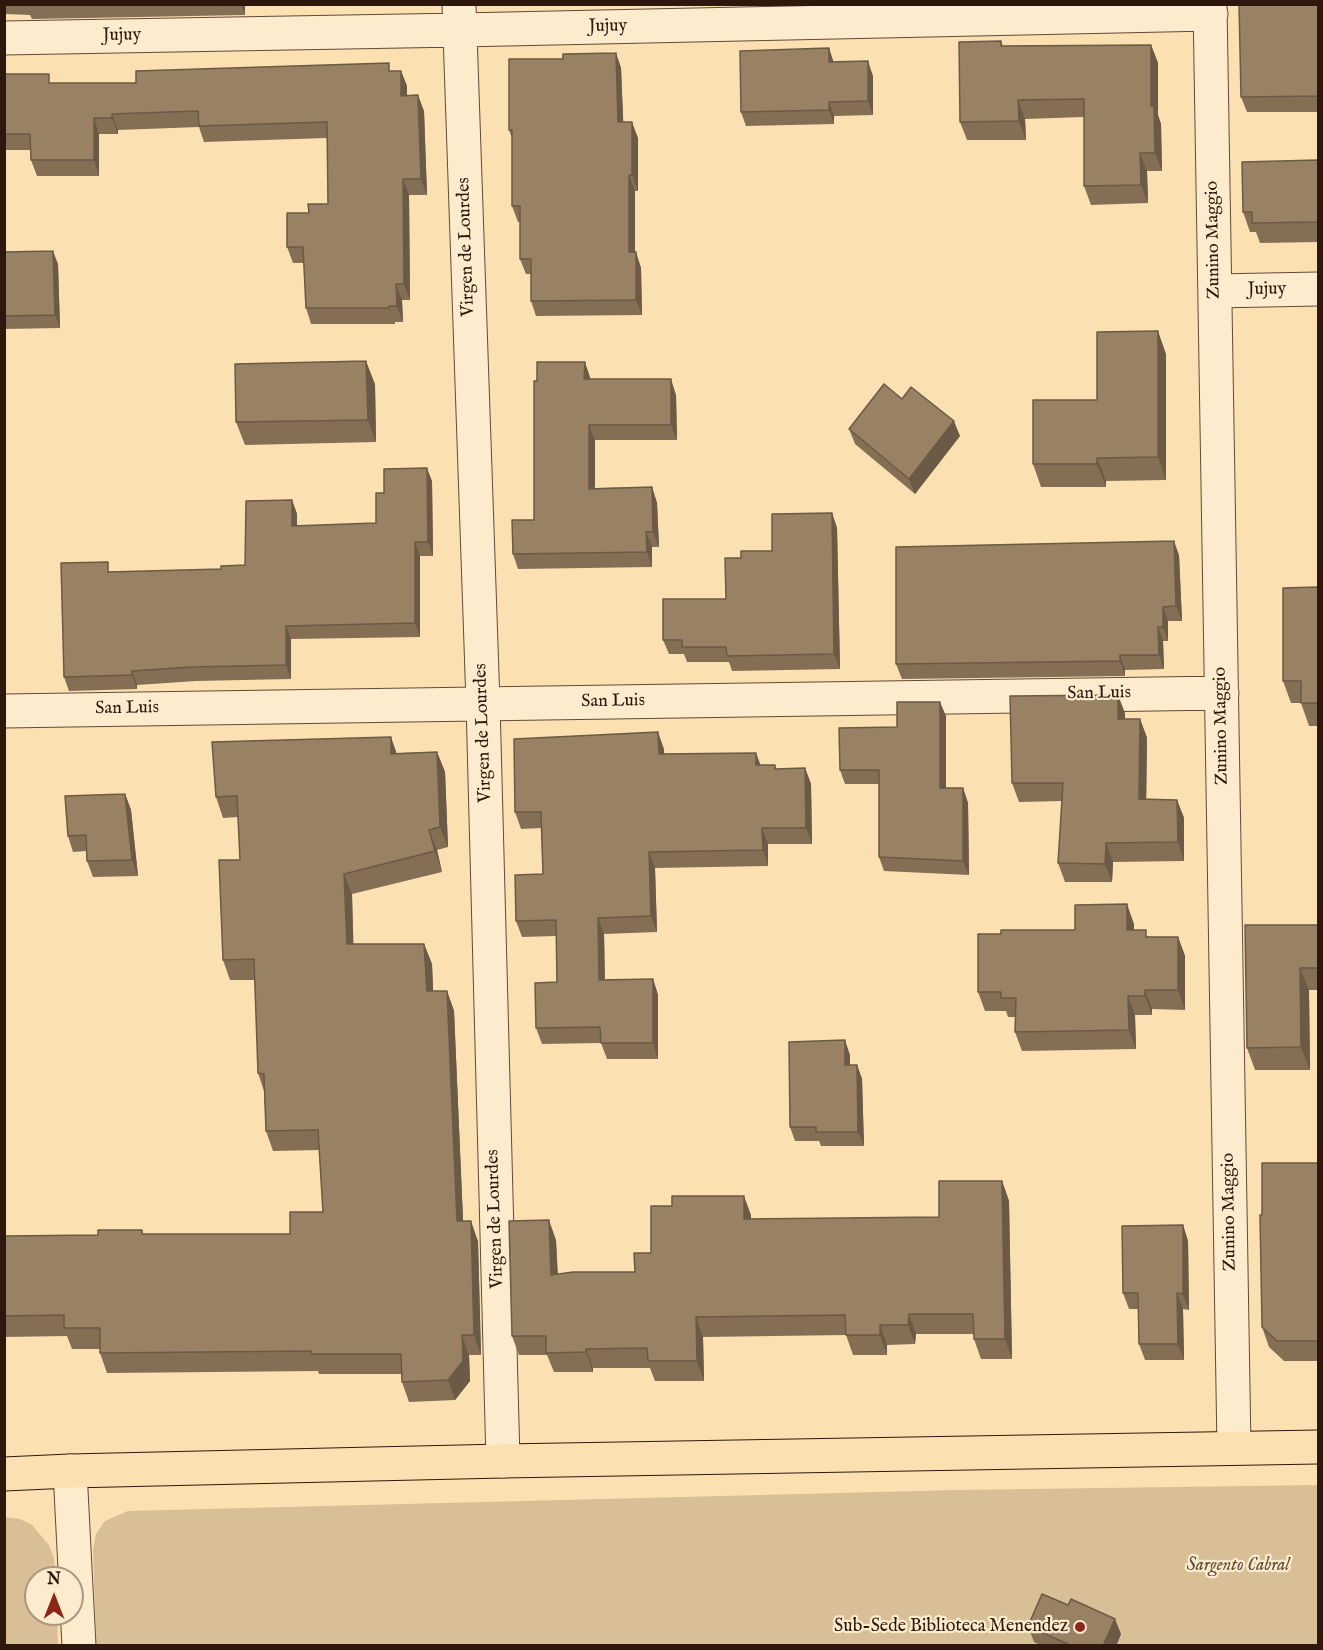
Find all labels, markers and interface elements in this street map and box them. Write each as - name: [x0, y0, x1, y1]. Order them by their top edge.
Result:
- street label: Jujuy: [588, 16, 628, 38]
- street label: Jujuy: [102, 25, 142, 47]
- street label: Virgen de Lourdes: [454, 177, 480, 317]
- street label: Zunino Maggio: [1202, 181, 1226, 299]
- street label: Jujuy: [1247, 279, 1287, 301]
- street label: Virgen de Lourdes: [471, 663, 497, 803]
- street label: Zunino Maggio: [1210, 667, 1234, 785]
- street label: San Luis: [1067, 683, 1131, 705]
- street label: San Luis: [581, 691, 645, 713]
- street label: San Luis: [95, 698, 159, 720]
- street label: Virgen de Lourdes: [483, 1149, 509, 1289]
- street label: Zunino Maggio: [1218, 1153, 1242, 1271]
- park label: Sargento Cabral: [1187, 1555, 1289, 1577]
- north arrow: [24, 1566, 84, 1626]
- text: N: [47, 1570, 61, 1590]
- place label: Sub-Sede Biblioteca Menendez: [834, 1616, 1068, 1638]
- marker: Sub-Sede Biblioteca Menendez: [1073, 1620, 1087, 1634]

